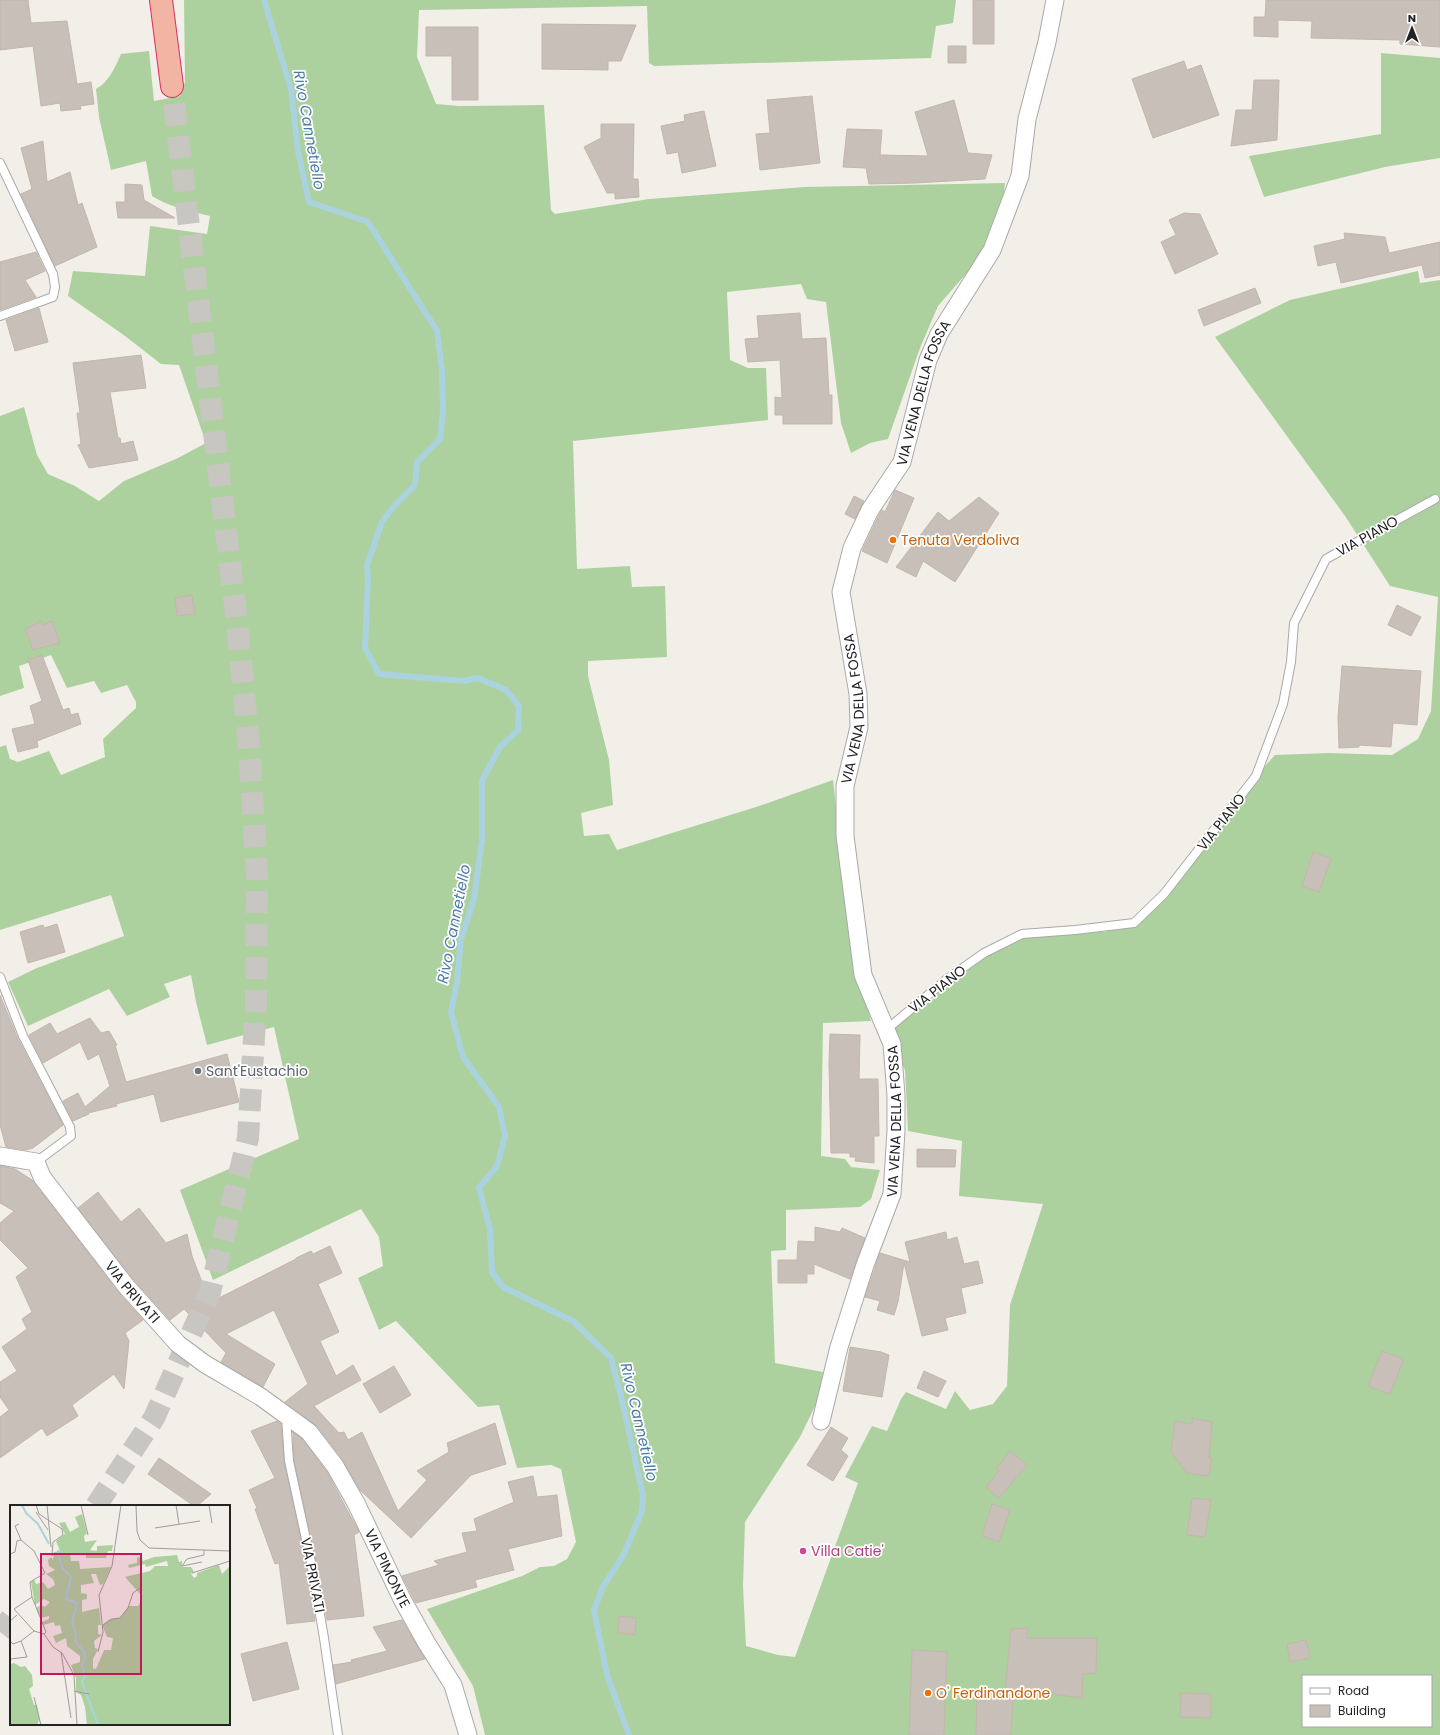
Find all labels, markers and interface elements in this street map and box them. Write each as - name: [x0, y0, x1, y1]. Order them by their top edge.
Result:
- north arrow: [1392, 8, 1432, 48]
- text: N: [1408, 10, 1416, 26]
- water label: Rivo Cannetiello: [289, 69, 330, 191]
- street label: VIA VENA DELLA FOSSA: [891, 316, 955, 468]
- street label: VIA PIANO: [1332, 511, 1402, 561]
- place label: Tenuta Verdoliva: [901, 530, 1019, 550]
- marker: Tenuta Verdoliva: [888, 535, 898, 545]
- street label: VIA VENA DELLA FOSSA: [836, 632, 870, 786]
- street label: VIA PIANO: [1192, 789, 1250, 855]
- water label: Rivo Cannetiello: [432, 863, 475, 985]
- street label: VIA PIANO: [904, 960, 970, 1018]
- street label: VIA VENA DELLA FOSSA: [882, 1045, 906, 1198]
- place label: Sant'Eustachio: [206, 1061, 308, 1081]
- marker: Sant'Eustachio: [193, 1066, 203, 1076]
- street label: VIA PRIVATI: [100, 1257, 165, 1328]
- water label: Rivo Cannetiello: [616, 1361, 663, 1483]
- inset map: [10, 1505, 230, 1725]
- street label: VIA PIMONTE: [360, 1526, 415, 1611]
- street label: VIA PRIVATI: [296, 1536, 330, 1614]
- place label: Villa Catie': [811, 1541, 884, 1561]
- marker: Villa Catie': [798, 1546, 808, 1556]
- legend: [1302, 1675, 1432, 1727]
- text: Road: [1338, 1682, 1369, 1699]
- place label: O' Ferdinandone: [936, 1683, 1051, 1703]
- marker: O' Ferdinandone: [923, 1688, 933, 1698]
- text: Building: [1338, 1702, 1386, 1719]

